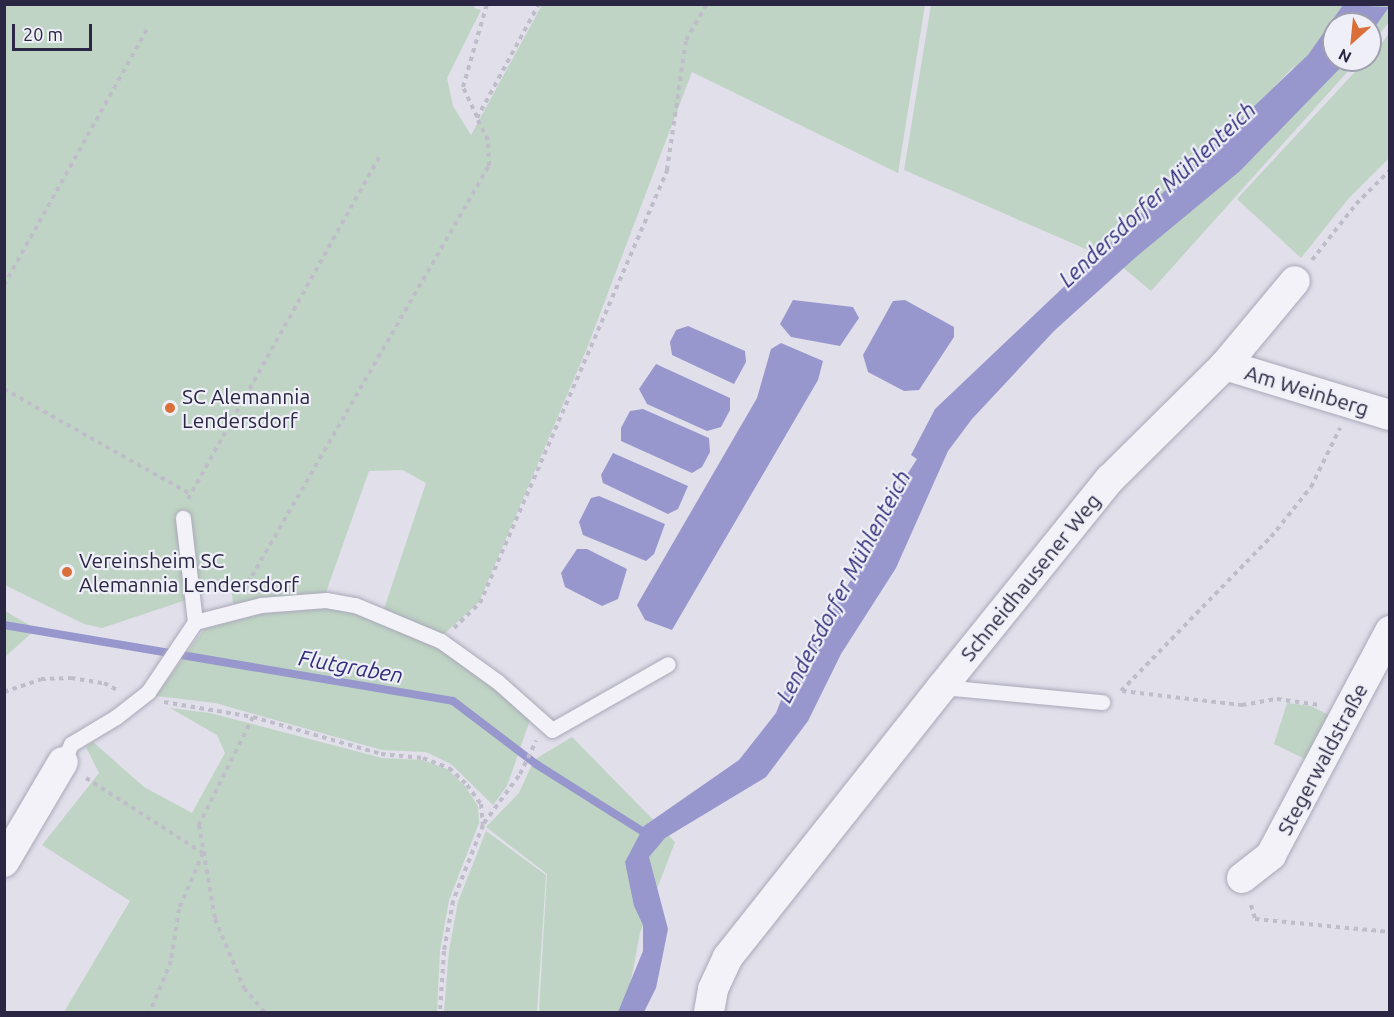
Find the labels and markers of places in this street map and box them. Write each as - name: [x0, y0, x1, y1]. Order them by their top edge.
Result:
- place label: SC Alemannia Lendersdorf: [182, 383, 310, 433]
- marker: SC Alemannia Lendersdorf: [163, 401, 177, 415]
- place label: Vereinsheim SC Alemannia Lendersdorf: [79, 547, 299, 597]
- marker: Vereinsheim SC Alemannia Lendersdorf: [60, 565, 74, 579]

